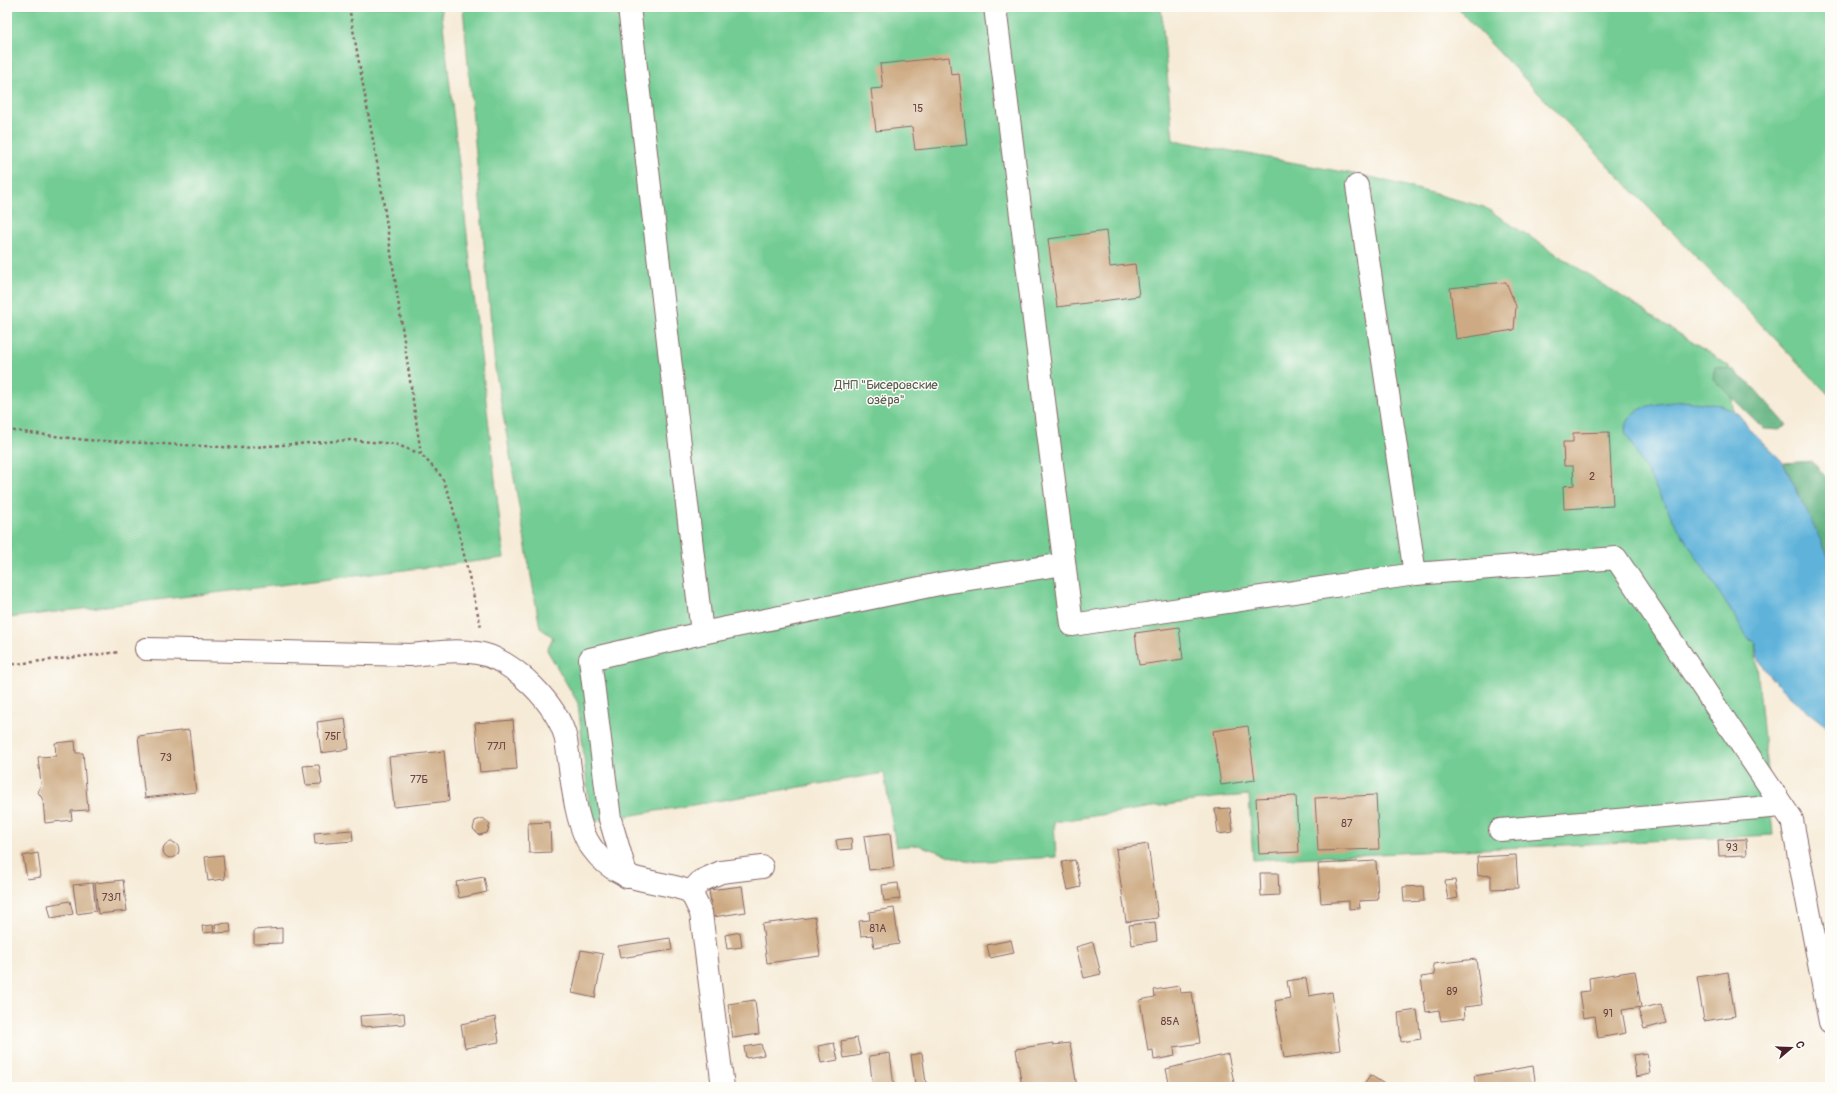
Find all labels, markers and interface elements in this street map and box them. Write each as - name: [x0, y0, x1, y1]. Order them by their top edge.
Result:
- house number: 15: [913, 102, 923, 115]
- park label: ДНП "Бисеровские озёра": [833, 377, 938, 408]
- house number: 2: [1589, 470, 1595, 483]
- house number: 75Г: [324, 730, 342, 743]
- house number: 77Л: [487, 740, 506, 753]
- house number: 73: [160, 751, 172, 764]
- house number: 77Б: [410, 773, 428, 786]
- house number: 87: [1341, 817, 1353, 830]
- house number: 93: [1726, 841, 1738, 854]
- house number: 73Л: [102, 891, 121, 904]
- house number: 81А: [870, 922, 886, 935]
- house number: 89: [1446, 985, 1458, 998]
- house number: 91: [1603, 1007, 1613, 1020]
- house number: 85А: [1161, 1015, 1179, 1028]
- north arrow: [1771, 1028, 1811, 1068]
- text: С: [1793, 1040, 1807, 1050]

